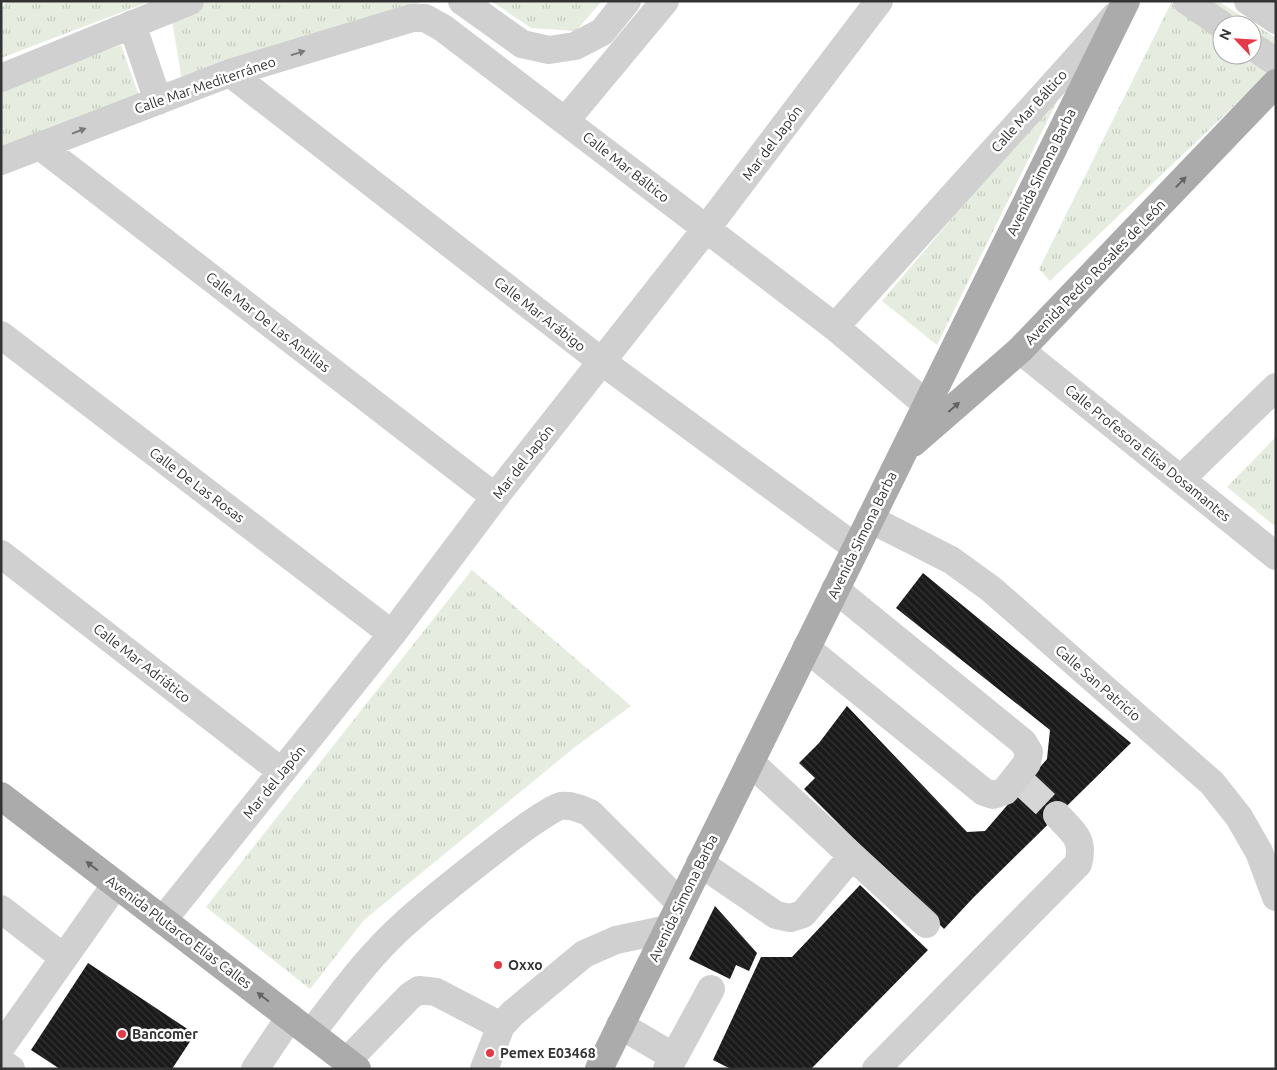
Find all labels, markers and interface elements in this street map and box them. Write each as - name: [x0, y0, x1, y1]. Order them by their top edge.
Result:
- north arrow: [1212, 15, 1262, 65]
- text: N: [1216, 26, 1235, 43]
- one-way arrow: [291, 48, 306, 56]
- street label: Calle Mar Mediterráneo: [132, 53, 278, 117]
- street label: Calle Mar Báltico: [988, 67, 1070, 155]
- street label: Mar del Japón: [739, 103, 805, 183]
- street label: Avenida Simona Barba: [1003, 106, 1079, 238]
- one-way arrow: [72, 127, 87, 134]
- street label: Calle Mar Báltico: [580, 128, 672, 206]
- one-way arrow: [1175, 176, 1187, 188]
- street label: Avenida Pedro Rosales de León: [1021, 196, 1169, 348]
- street label: Calle Mar De Las Antillas: [203, 269, 333, 375]
- street label: Calle Mar Arábigo: [491, 273, 589, 355]
- street label: Calle Profesora Elisa Dosamantes: [1062, 381, 1234, 525]
- one-way arrow: [948, 401, 961, 412]
- street label: Mar del Japón: [489, 422, 557, 502]
- street label: Calle De Las Rosas: [146, 444, 248, 526]
- street label: Avenida Simona Barba: [824, 469, 900, 601]
- street label: Calle Mar Adriático: [90, 620, 194, 706]
- street label: Calle San Patricio: [1052, 642, 1144, 724]
- street label: Mar del Japón: [240, 742, 308, 822]
- street label: Avenida Simona Barba: [645, 832, 721, 964]
- one-way arrow: [86, 860, 99, 871]
- street label: Avenida Plutarco Elías Calles: [103, 872, 255, 992]
- place label: Oxxo: [508, 957, 543, 973]
- marker: Oxxo: [492, 959, 504, 971]
- one-way arrow: [257, 991, 270, 1002]
- place label: Bancomer: [132, 1026, 198, 1042]
- marker: Bancomer: [116, 1028, 128, 1040]
- place label: Pemex E03468: [500, 1045, 596, 1061]
- marker: Pemex E03468: [484, 1047, 496, 1059]

